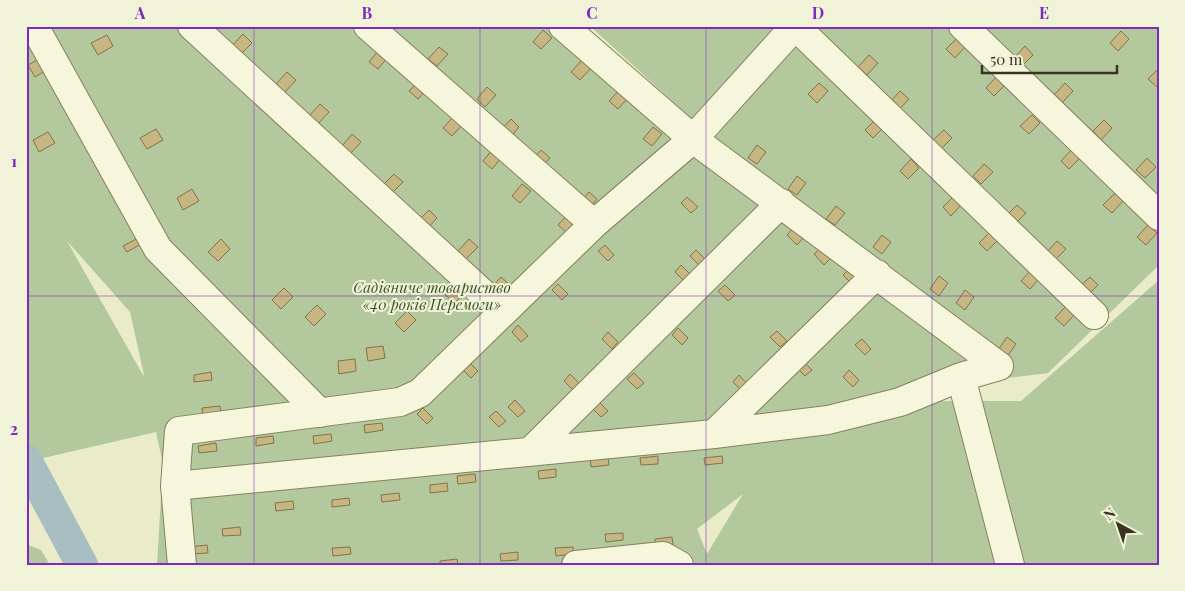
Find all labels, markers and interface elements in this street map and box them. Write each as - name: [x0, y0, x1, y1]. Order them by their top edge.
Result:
- text: A: [134, 2, 146, 23]
- text: B: [362, 2, 373, 23]
- text: C: [586, 2, 598, 23]
- text: D: [812, 2, 824, 23]
- text: E: [1039, 2, 1049, 23]
- scale bar: [982, 42, 1118, 74]
- text: 50 m: [990, 49, 1023, 69]
- text: 1: [11, 150, 17, 171]
- park label: Садівниче товариство «40 років Перемоги»: [353, 277, 511, 314]
- text: 2: [10, 418, 18, 439]
- north arrow: [1092, 498, 1142, 548]
- text: N: [1099, 503, 1119, 524]

